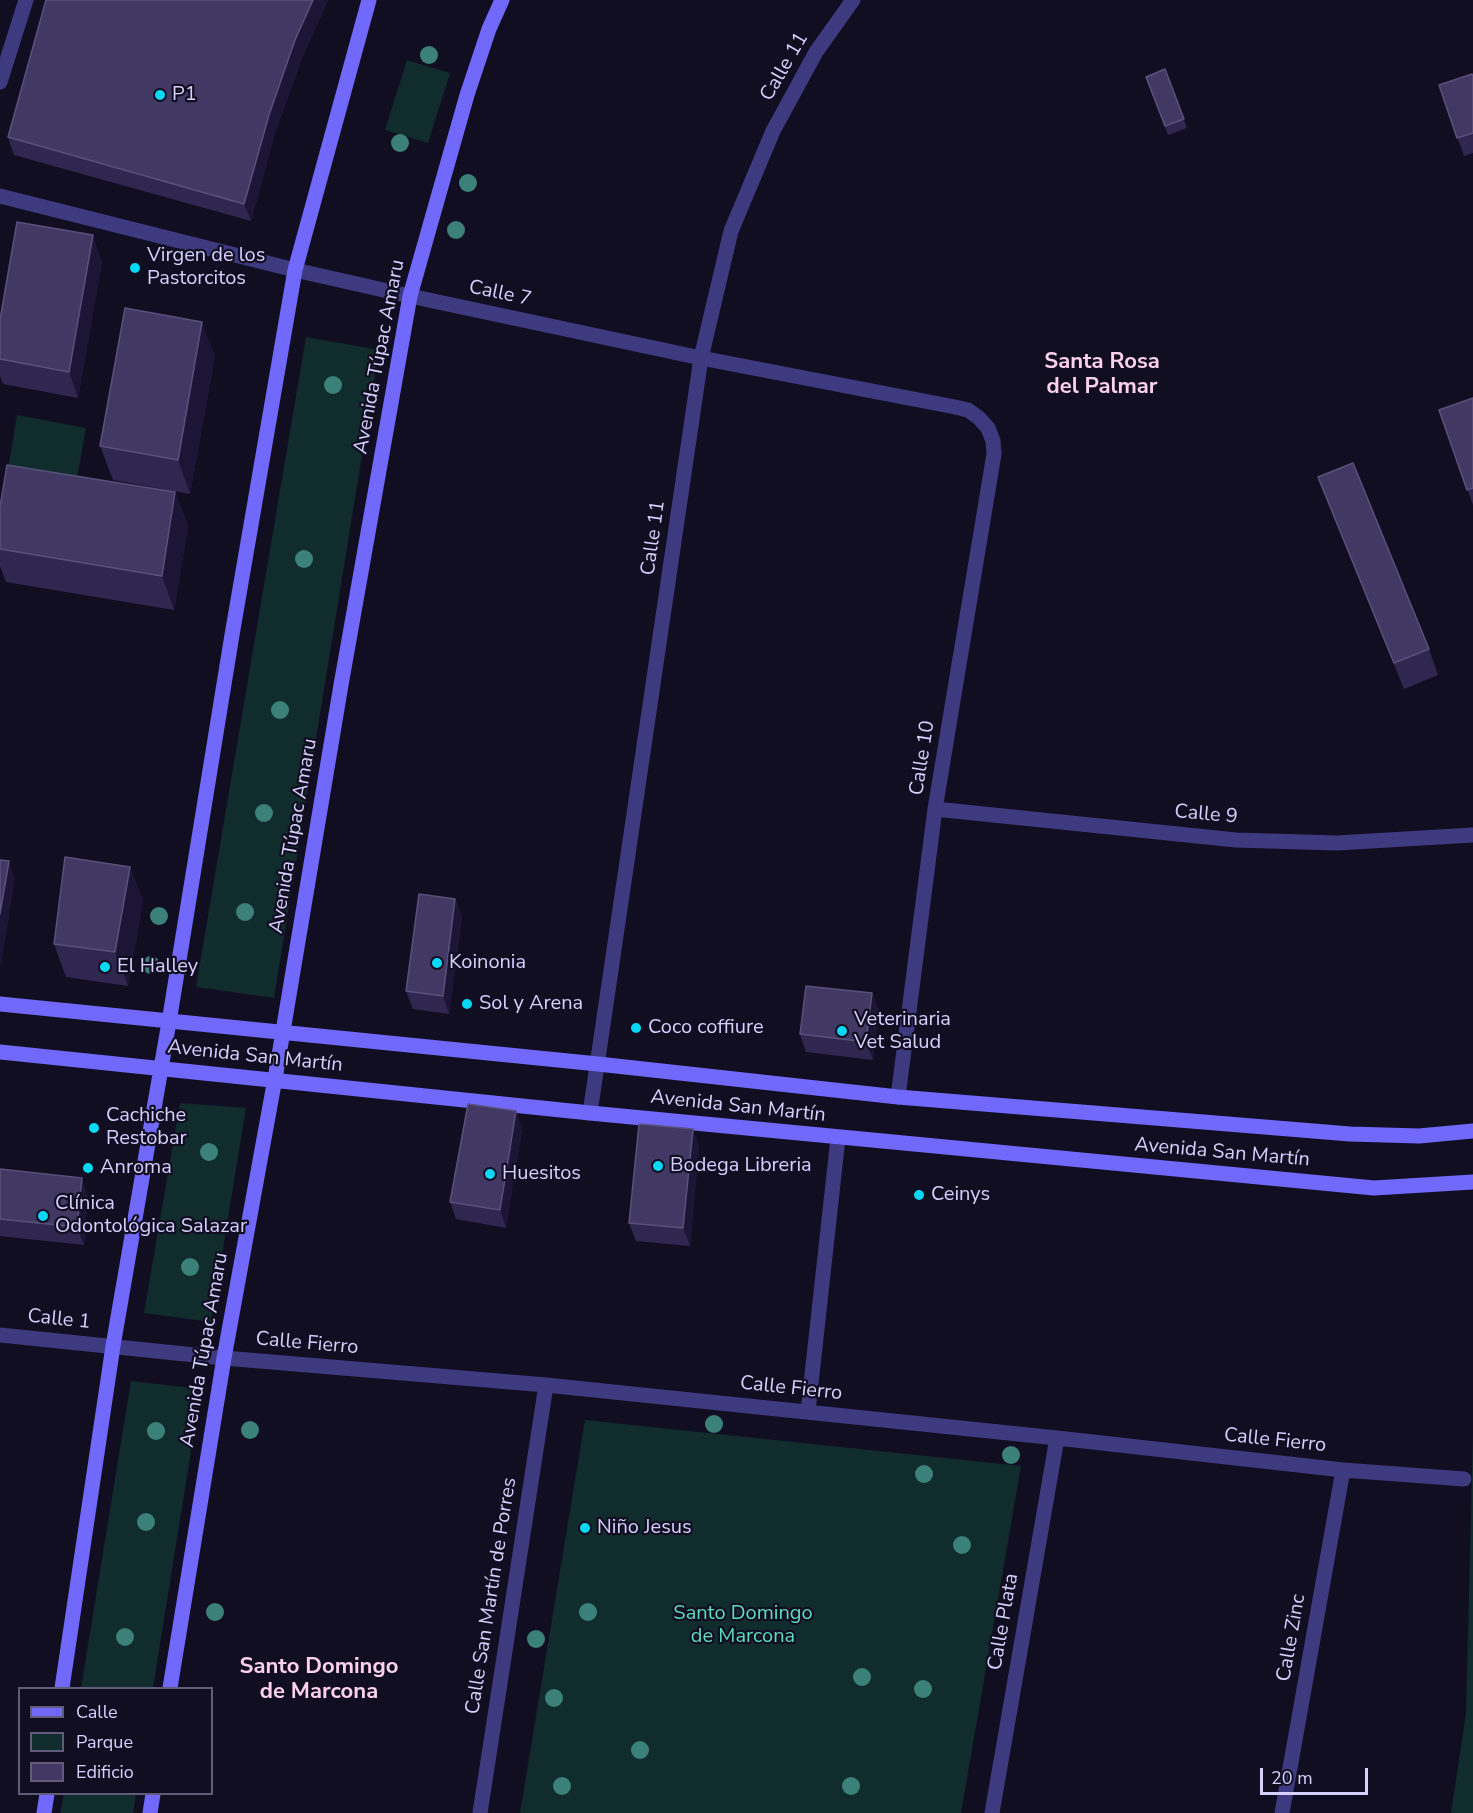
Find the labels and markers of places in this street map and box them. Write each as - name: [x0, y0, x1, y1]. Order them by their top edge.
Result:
- place label: P1: [172, 83, 197, 107]
- marker: P1: [153, 88, 167, 102]
- place label: Virgen de los Pastorcitos: [147, 244, 265, 291]
- marker: Virgen de los Pastorcitos: [128, 261, 142, 275]
- place label: Koinonia: [449, 951, 526, 975]
- place label: El Halley: [117, 955, 198, 979]
- marker: Koinonia: [430, 956, 444, 970]
- marker: El Halley: [98, 960, 112, 974]
- place label: Sol y Arena: [479, 992, 583, 1016]
- marker: Sol y Arena: [460, 997, 474, 1011]
- place label: Veterinaria Vet Salud: [854, 1008, 951, 1055]
- place label: Coco coffiure: [648, 1016, 764, 1040]
- marker: Coco coffiure: [629, 1021, 643, 1035]
- marker: Veterinaria Vet Salud: [835, 1024, 849, 1038]
- place label: Cachiche Restobar: [106, 1104, 187, 1151]
- marker: Cachiche Restobar: [87, 1121, 101, 1135]
- place label: Bodega Libreria: [670, 1154, 812, 1178]
- place label: Anroma: [100, 1156, 172, 1180]
- marker: Bodega Libreria: [651, 1159, 665, 1173]
- marker: Anroma: [81, 1161, 95, 1175]
- place label: Huesitos: [502, 1162, 581, 1186]
- marker: Huesitos: [483, 1167, 497, 1181]
- place label: Ceinys: [931, 1183, 990, 1207]
- marker: Ceinys: [912, 1188, 926, 1202]
- place label: Clínica Odontológica Salazar: [55, 1192, 247, 1239]
- marker: Clínica Odontológica Salazar: [36, 1209, 50, 1223]
- place label: Niño Jesus: [597, 1516, 692, 1540]
- marker: Niño Jesus: [578, 1521, 592, 1535]

